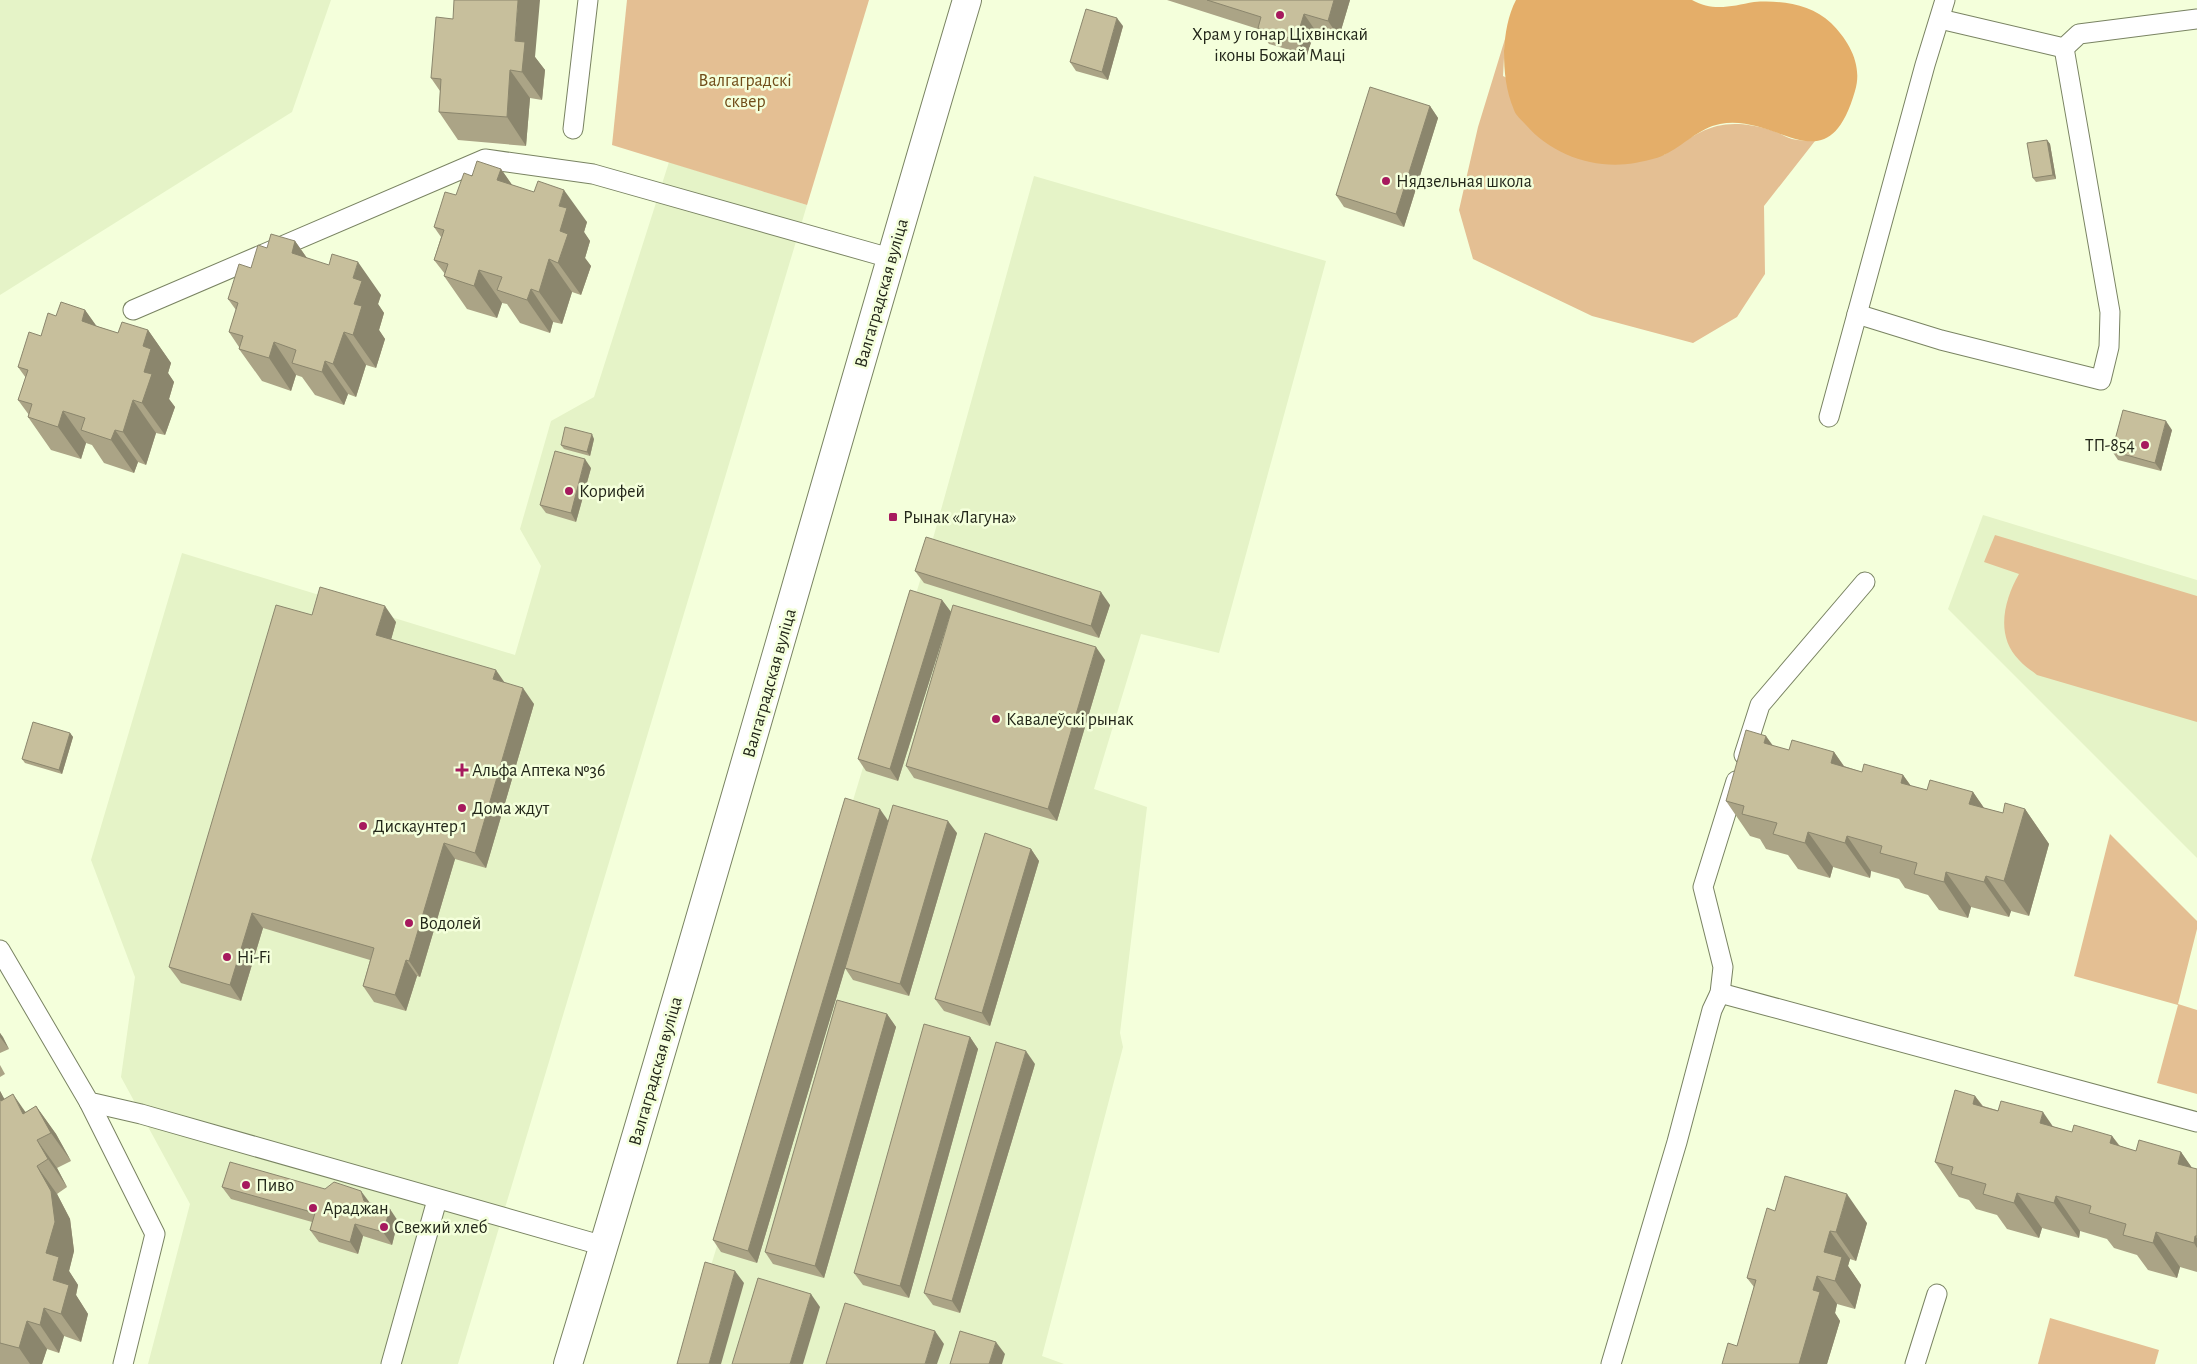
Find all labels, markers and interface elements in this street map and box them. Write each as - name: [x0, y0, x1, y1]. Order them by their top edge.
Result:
- marker: Храм у гонар Ціхвінскай іконы Божай Маці: [1274, 9, 1286, 21]
- place label: Храм у гонар Ціхвінскай іконы Божай Маці: [1192, 26, 1368, 65]
- park label: Валгаградскі сквер: [698, 72, 792, 111]
- place label: Нядзельная школа: [1396, 173, 1532, 191]
- marker: Нядзельная школа: [1380, 175, 1392, 187]
- street label: Валгаградская вуліца: [852, 217, 912, 370]
- place label: ТП-854: [2085, 437, 2135, 455]
- marker: ТП-854: [2139, 439, 2151, 451]
- place label: Корифей: [579, 483, 645, 501]
- marker: Корифей: [563, 485, 575, 497]
- place label: Рынак «Лагуна»: [903, 509, 1017, 527]
- marker: Рынак «Лагуна»: [887, 511, 899, 523]
- street label: Валгаградская вуліца: [740, 607, 800, 760]
- place label: Кавалеўскі рынак: [1006, 711, 1134, 729]
- marker: Кавалеўскі рынак: [990, 713, 1002, 725]
- place label: Альфа Аптека №36: [472, 762, 605, 780]
- marker: Альфа Аптека №36: [456, 764, 468, 776]
- place label: Дома ждут: [472, 800, 550, 818]
- marker: Дома ждут: [456, 802, 468, 814]
- place label: Дискаунтер 1: [373, 818, 467, 836]
- marker: Дискаунтер 1: [357, 820, 369, 832]
- place label: Водолей: [419, 915, 481, 933]
- marker: Водолей: [403, 917, 415, 929]
- place label: Hi-Fi: [237, 949, 271, 967]
- marker: Hi-Fi: [221, 951, 233, 963]
- street label: Валгаградская вуліца: [626, 995, 686, 1148]
- place label: Пиво: [256, 1177, 294, 1195]
- marker: Пиво: [240, 1179, 252, 1191]
- place label: Араджан: [323, 1200, 389, 1218]
- marker: Араджан: [307, 1202, 319, 1214]
- place label: Свежий хлеб: [394, 1218, 488, 1237]
- marker: Свежий хлеб: [378, 1221, 390, 1233]

